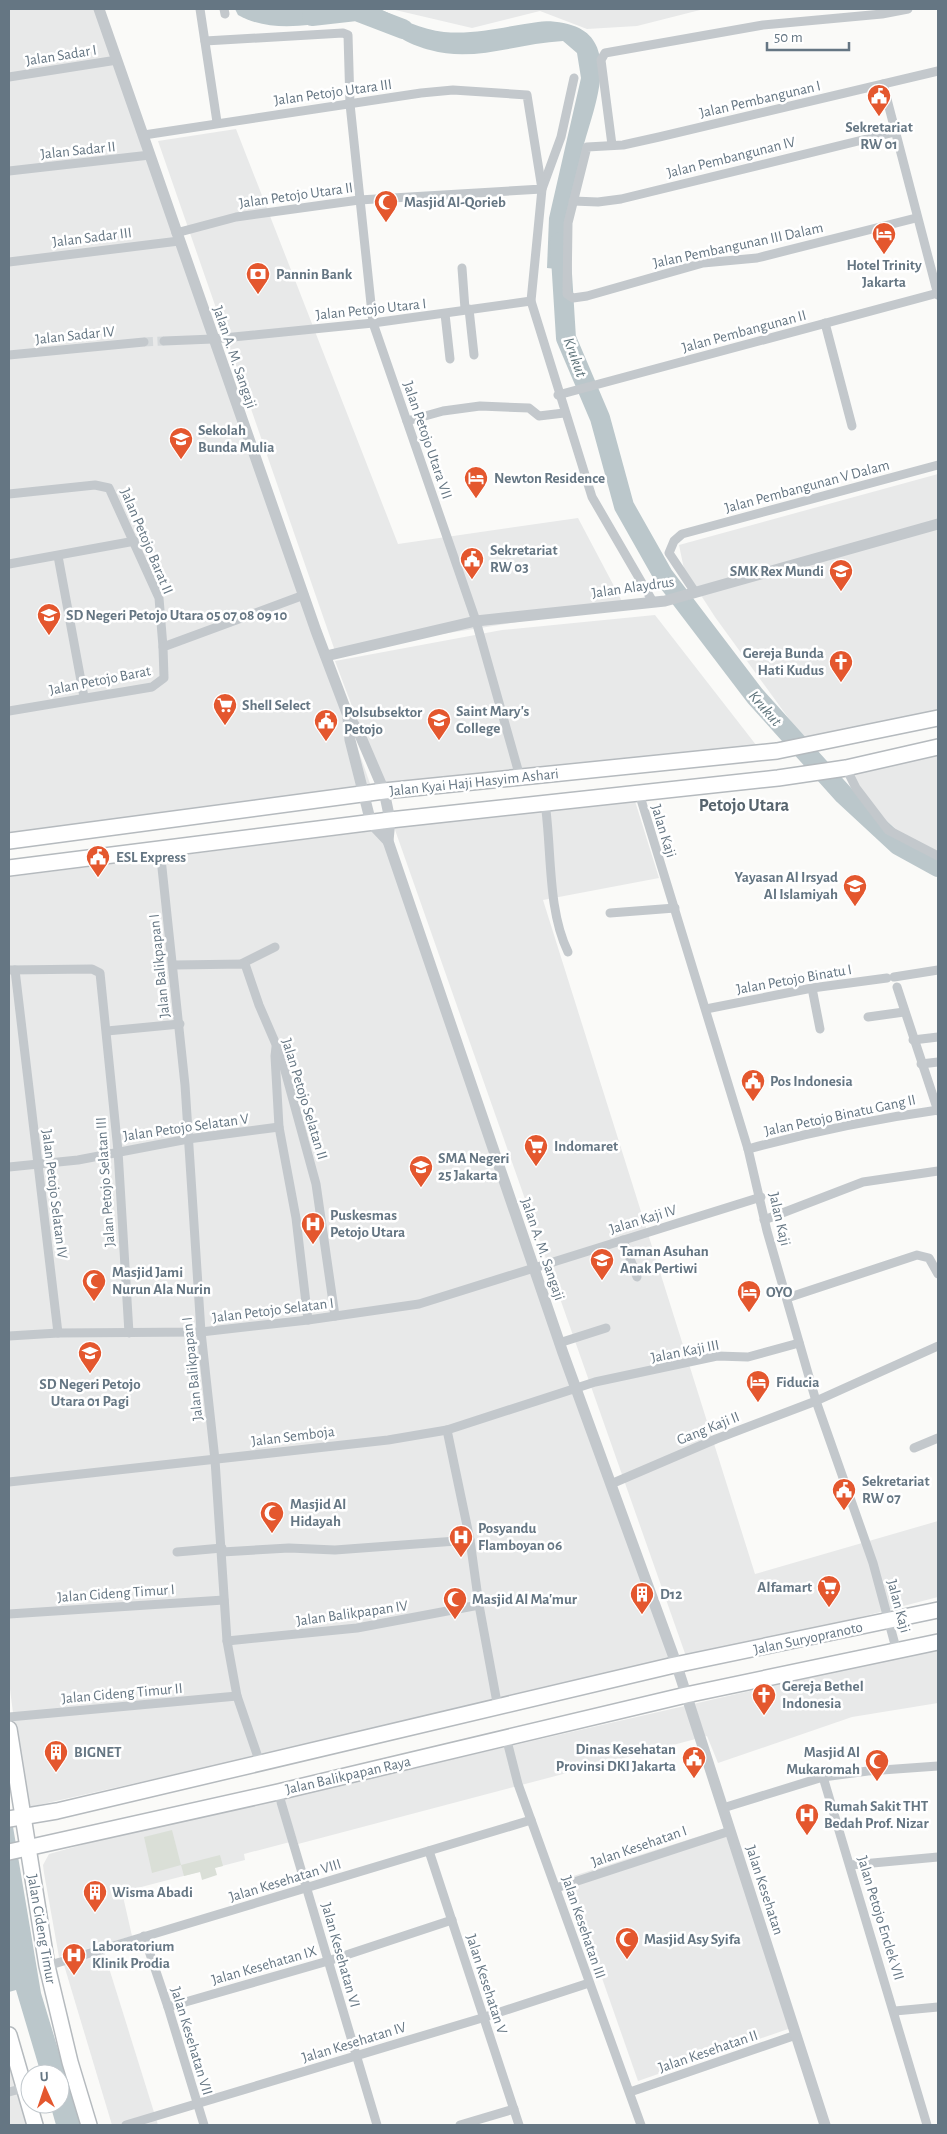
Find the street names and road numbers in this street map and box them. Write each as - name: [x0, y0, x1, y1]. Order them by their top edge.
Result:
- street label: Jalan Sadar I: [25, 42, 98, 69]
- street label: Jalan Petojo Utara III: [273, 77, 393, 108]
- street label: Jalan Pembangunan I: [698, 78, 822, 121]
- street label: Jalan Pembangunan IV: [665, 134, 798, 181]
- street label: Jalan Sadar II: [40, 139, 116, 162]
- street label: Jalan Petojo Utara II: [238, 180, 354, 211]
- street label: Jalan Pembangunan III Dalam: [652, 220, 825, 271]
- street label: Jalan Sadar III: [52, 225, 132, 250]
- street label: Jalan Petojo Utara I: [315, 296, 427, 323]
- street label: Jalan A. M. Sangaji: [210, 304, 259, 410]
- street label: Jalan Pembangunan II: [680, 308, 808, 355]
- street label: Jalan Sadar IV: [35, 324, 116, 347]
- street label: Jalan Petojo Utara VII: [400, 379, 455, 501]
- street label: Jalan Pembangunan V Dalam: [723, 457, 891, 516]
- street label: Jalan Petojo Barat II: [117, 486, 176, 596]
- street label: Jalan Alaydrus: [591, 574, 675, 601]
- street label: Jalan Petojo Barat: [48, 663, 152, 698]
- street label: Jalan Kyai Haji Hasyim Ashari: [389, 766, 559, 799]
- street label: Jalan Kaji: [648, 803, 679, 859]
- street label: Jalan Balikpapan I: [147, 913, 172, 1019]
- street label: Jalan Petojo Binatu I: [735, 962, 853, 997]
- street label: Jalan Petojo Selatan II: [279, 1037, 330, 1162]
- street label: Jalan Petojo Binatu Gang II: [763, 1092, 917, 1139]
- street label: Jalan Petojo Selatan V: [122, 1111, 250, 1144]
- street label: Jalan Petojo Selatan III: [93, 1117, 118, 1247]
- street label: Jalan Petojo Selatan IV: [39, 1129, 70, 1260]
- street label: Jalan Kaji: [766, 1191, 793, 1247]
- street label: Jalan A. M. Sangaji: [518, 1196, 567, 1302]
- street label: Jalan Kaji IV: [608, 1202, 679, 1237]
- street label: Jalan Petojo Selatan I: [212, 1296, 334, 1325]
- street label: Jalan Balikpapan I: [180, 1316, 205, 1422]
- street label: Jalan Kaji III: [650, 1338, 720, 1365]
- street label: Gang Kaji II: [675, 1409, 742, 1448]
- street label: Jalan Semboja: [251, 1424, 336, 1449]
- street label: Jalan Kaji: [884, 1578, 913, 1634]
- street label: Jalan Cideng Timur I: [57, 1582, 175, 1605]
- street label: Jalan Balikpapan IV: [295, 1598, 409, 1629]
- street label: Jalan Suryopranoto: [752, 1620, 864, 1657]
- street label: Jalan Cideng Timur II: [61, 1681, 183, 1706]
- street label: Jalan Balikpapan Raya: [284, 1754, 412, 1797]
- street label: Jalan Kesehatan I: [590, 1823, 689, 1870]
- street label: Jalan Kesehatan: [743, 1843, 786, 1937]
- street label: Jalan Petojo Enclek VII: [855, 1854, 907, 1982]
- street label: Jalan Kesehatan VIII: [227, 1856, 343, 1905]
- street label: Jalan Cideng Timur: [24, 1873, 59, 1985]
- street label: Jalan Kesehatan III: [559, 1874, 608, 1981]
- street label: Jalan Kesehatan VI: [318, 1901, 363, 2009]
- street label: Jalan Kesehatan V: [463, 1932, 510, 2037]
- street label: Jalan Kesehatan IX: [210, 1943, 319, 1988]
- street label: Jalan Kesehatan VII: [168, 1985, 215, 2097]
- street label: Jalan Kesehatan IV: [300, 2019, 408, 2065]
- street label: Jalan Kesehatan II: [657, 2027, 760, 2075]

